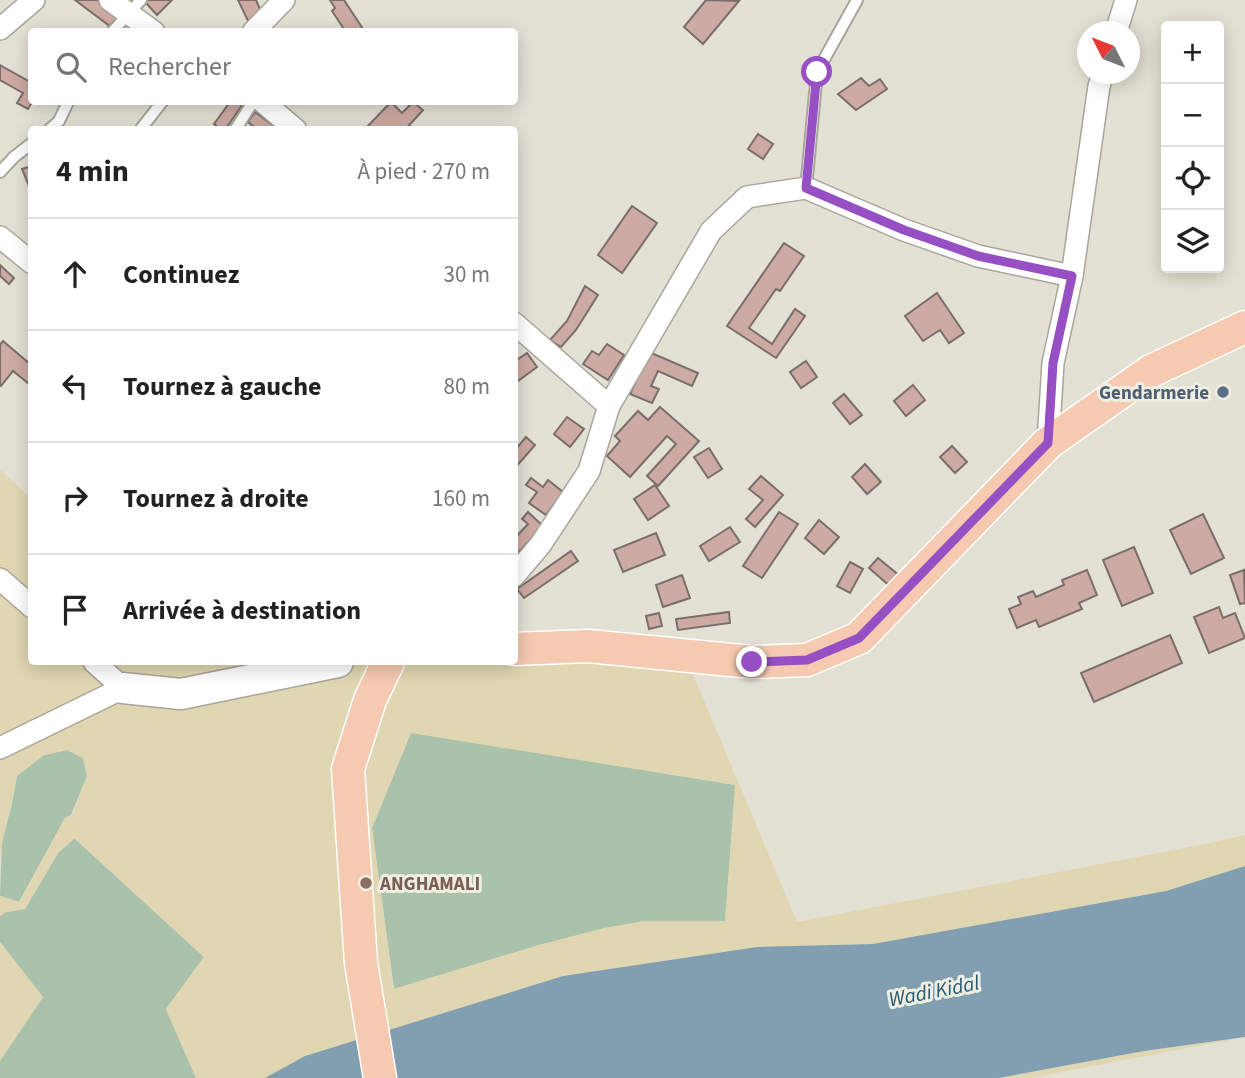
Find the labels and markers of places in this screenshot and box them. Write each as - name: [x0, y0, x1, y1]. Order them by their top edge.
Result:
- place label: Gendarmerie: [1099, 380, 1209, 407]
- marker: Gendarmerie: [1215, 384, 1231, 400]
- place label: ANGHAMALI: [379, 871, 480, 898]
- marker: ANGHAMALI: [358, 875, 374, 891]

